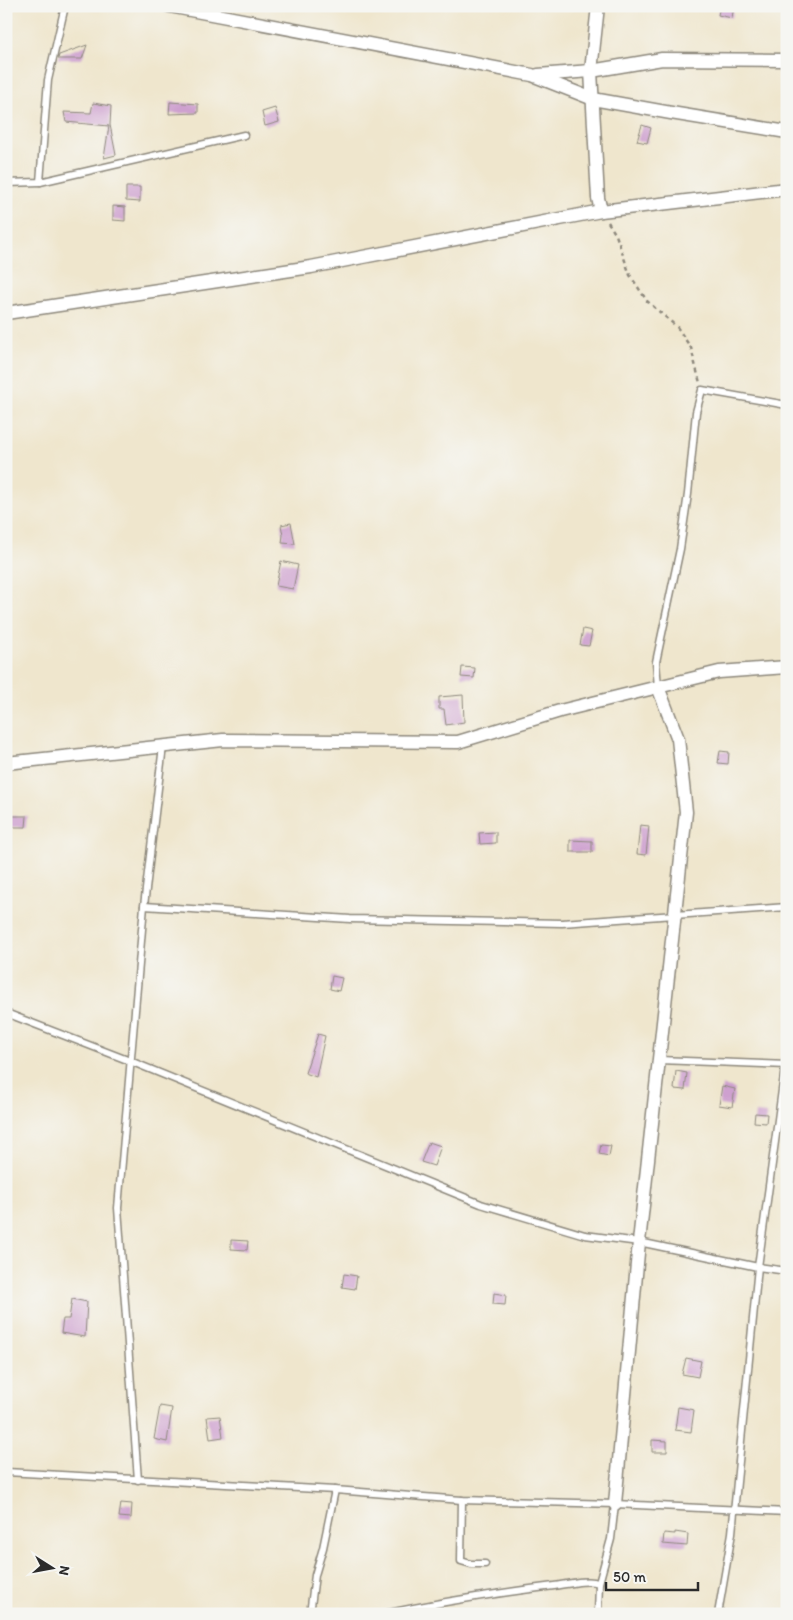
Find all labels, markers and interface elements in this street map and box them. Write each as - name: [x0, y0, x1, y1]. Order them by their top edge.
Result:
- north arrow: [28, 1542, 78, 1592]
- scale bar: [606, 1560, 698, 1592]
- text: N: [55, 1564, 74, 1577]
- text: 50 m: [613, 1568, 646, 1586]

